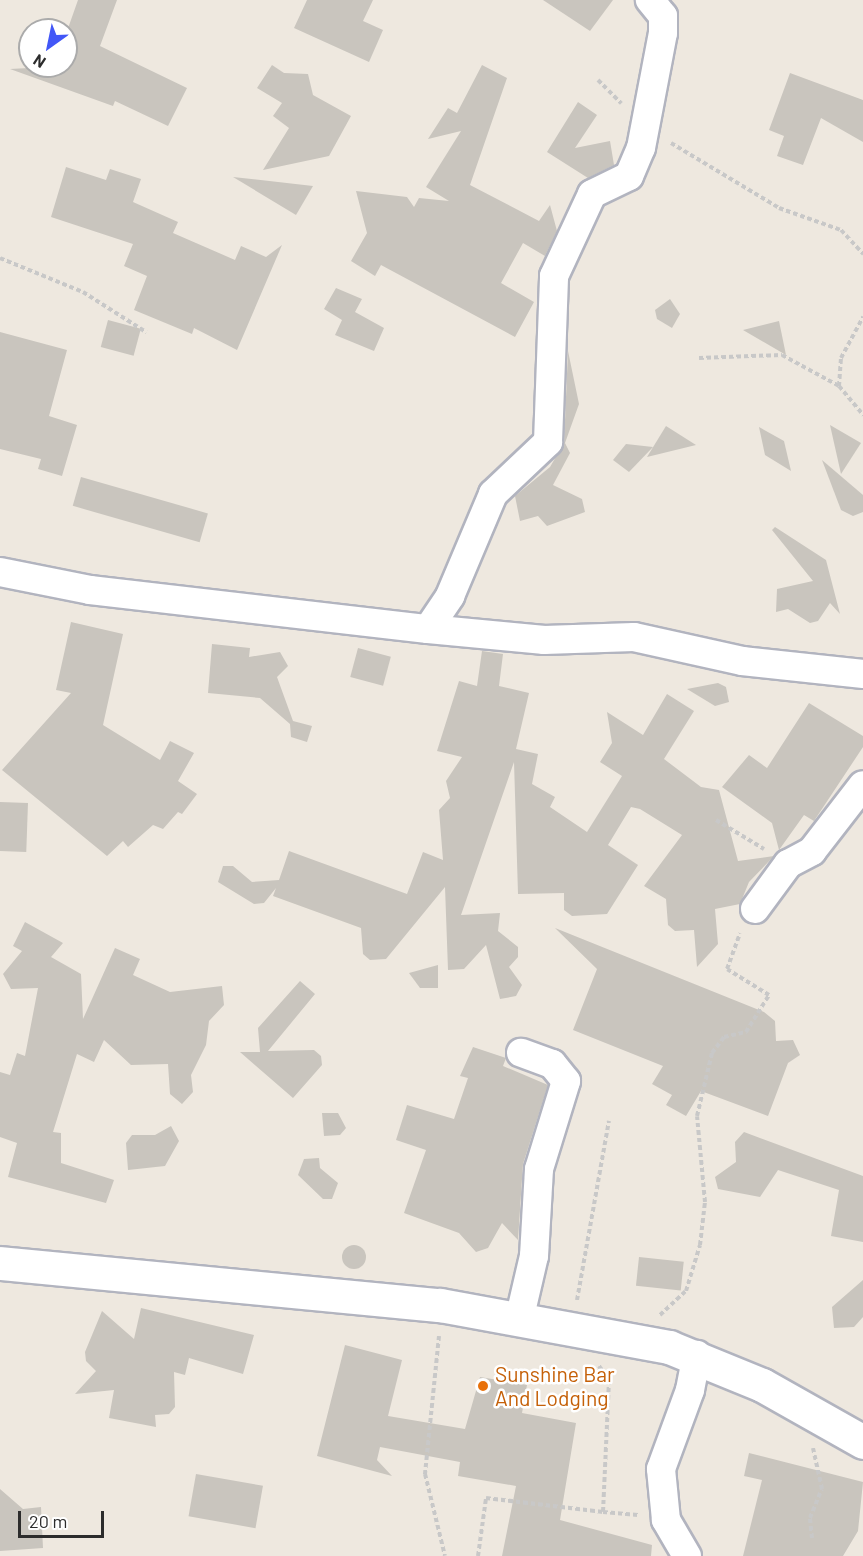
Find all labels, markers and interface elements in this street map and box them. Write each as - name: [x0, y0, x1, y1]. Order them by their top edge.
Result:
- north arrow: [18, 18, 78, 78]
- text: N: [29, 51, 49, 73]
- place label: Sunshine Bar And Lodging: [495, 1361, 615, 1411]
- marker: Sunshine Bar And Lodging: [476, 1379, 490, 1393]
- scale bar: [21, 1499, 106, 1537]
- text: 20 m: [29, 1510, 67, 1532]

